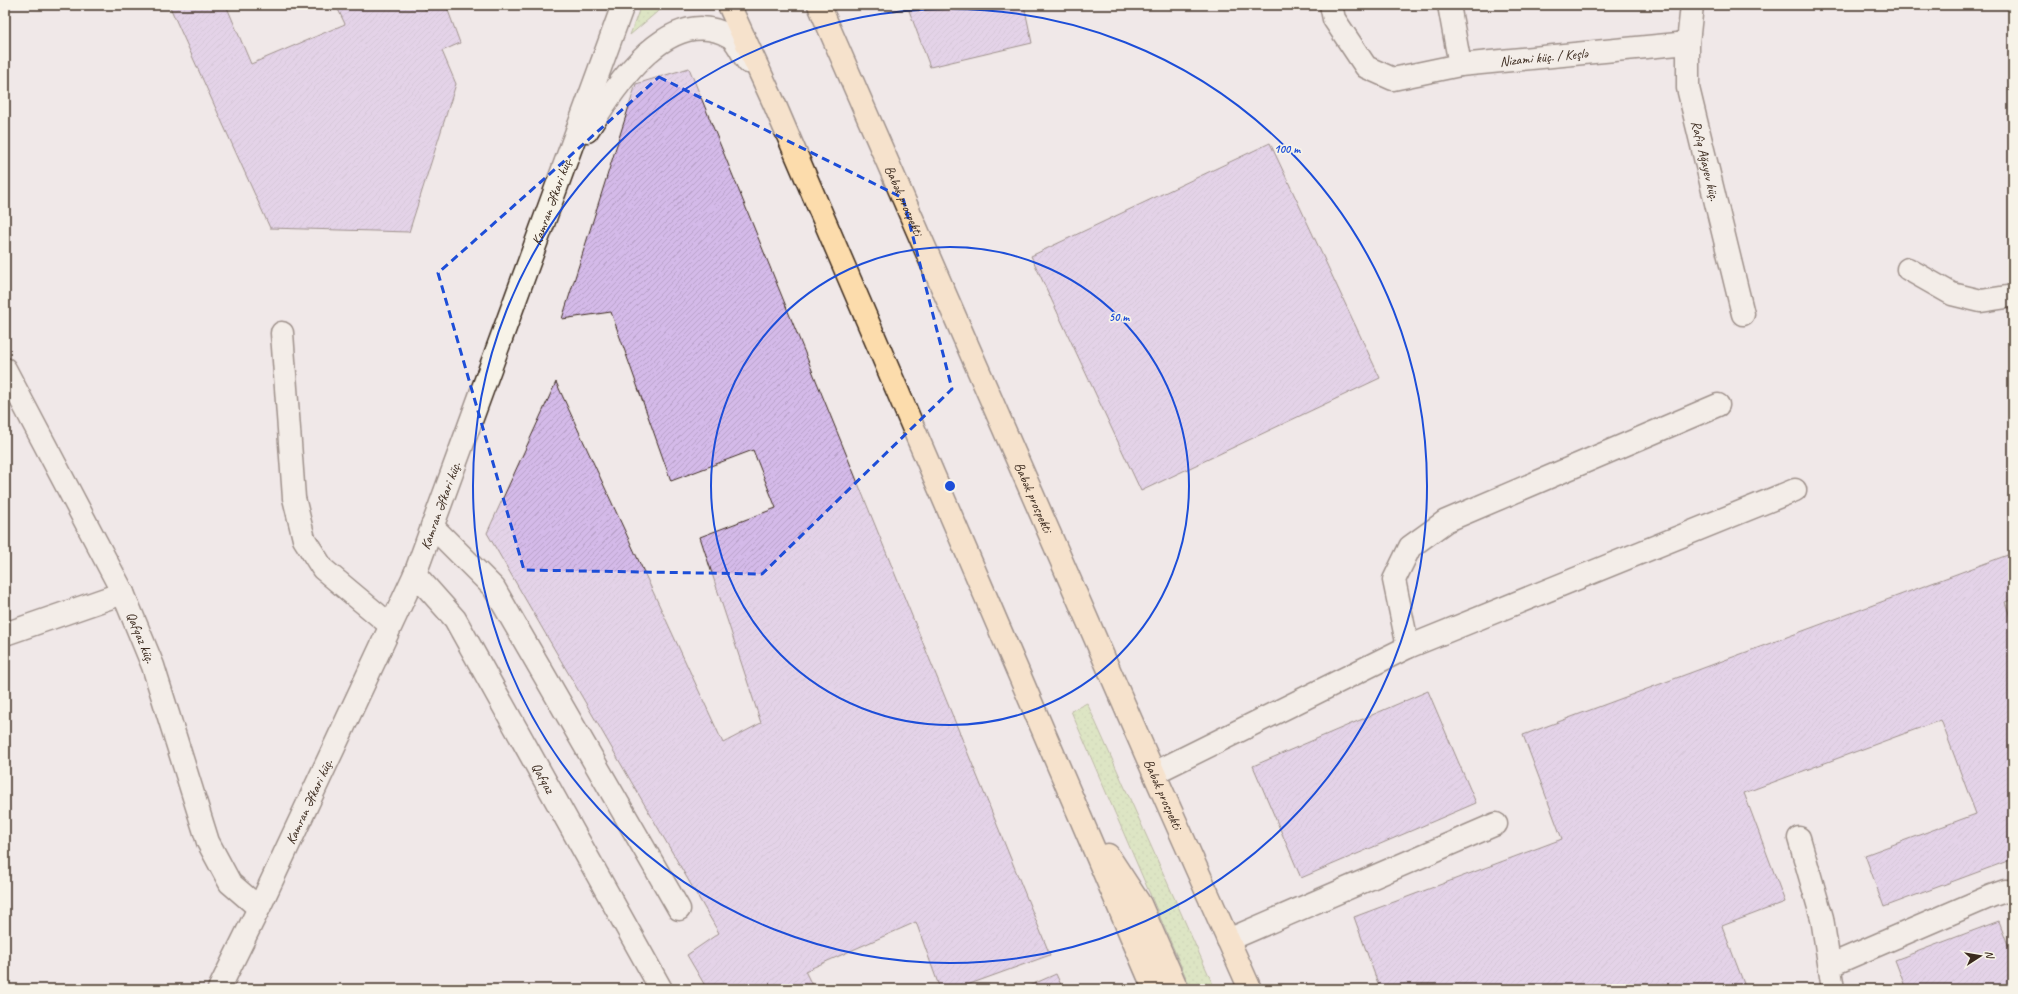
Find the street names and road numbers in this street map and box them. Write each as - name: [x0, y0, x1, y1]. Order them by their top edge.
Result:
- street label: Nizami küç. / Keşlə: [1499, 44, 1590, 70]
- street label: Rafiq Ağayev küç.: [1688, 119, 1724, 203]
- street label: Kamran Əfkari küç.: [527, 155, 575, 247]
- street label: Babək prospekti: [881, 163, 928, 240]
- street label: Kamran Əfkari küç.: [416, 459, 464, 552]
- street label: Babək prospekti: [1011, 459, 1057, 537]
- street label: Qafqaz küç.: [123, 609, 159, 666]
- street label: Kamran Əfkari küç.: [282, 756, 336, 847]
- street label: Babək prospekti: [1140, 756, 1187, 834]
- street label: Qafqaz: [528, 759, 560, 798]

